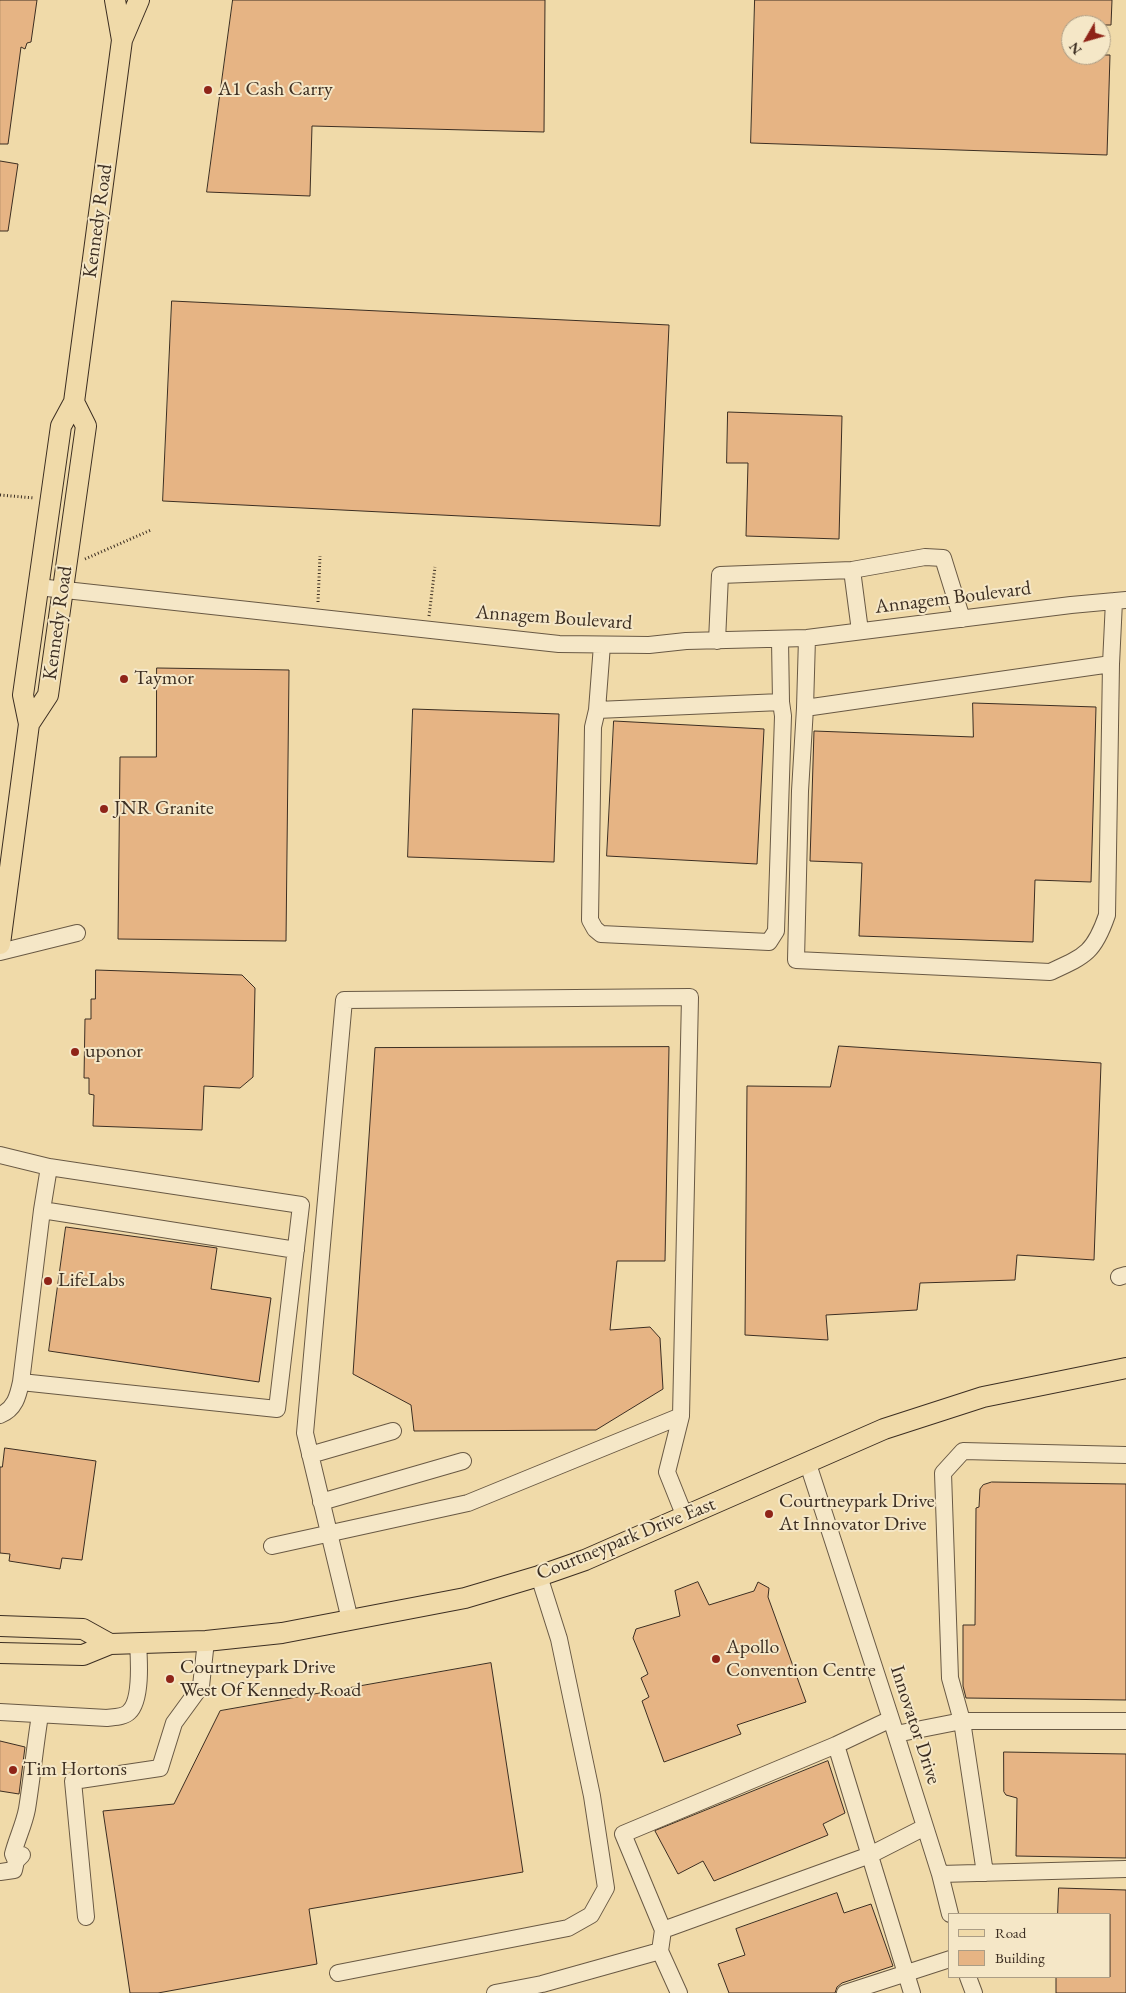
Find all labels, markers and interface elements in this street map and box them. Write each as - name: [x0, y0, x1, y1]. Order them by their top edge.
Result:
- north arrow: [1061, 15, 1111, 65]
- text: N: [1064, 39, 1086, 59]
- place label: A1 Cash Carry: [218, 78, 333, 102]
- marker: A1 Cash Carry: [202, 84, 214, 96]
- street label: Kennedy Road: [78, 162, 118, 280]
- street label: Kennedy Road: [38, 564, 78, 682]
- street label: Annagem Boulevard: [874, 577, 1032, 619]
- street label: Annagem Boulevard: [475, 601, 633, 635]
- place label: Taymor: [134, 667, 194, 691]
- marker: Taymor: [118, 673, 130, 685]
- place label: JNR Granite: [114, 797, 214, 821]
- marker: JNR Granite: [98, 803, 110, 815]
- place label: uponor: [85, 1040, 143, 1064]
- marker: uponor: [69, 1046, 81, 1058]
- place label: LifeLabs: [58, 1269, 125, 1293]
- marker: LifeLabs: [42, 1275, 54, 1287]
- place label: Courtneypark Drive At Innovator Drive: [779, 1490, 934, 1537]
- street label: Courtneypark Drive East: [533, 1492, 719, 1586]
- marker: Courtneypark Drive At Innovator Drive: [763, 1508, 775, 1520]
- place label: Apollo Convention Centre: [726, 1636, 876, 1683]
- marker: Apollo Convention Centre: [710, 1653, 722, 1665]
- place label: Courtneypark Drive West Of Kennedy Road: [180, 1656, 361, 1703]
- street label: Innovator Drive: [884, 1663, 946, 1787]
- marker: Courtneypark Drive West Of Kennedy Road: [164, 1673, 176, 1685]
- place label: Tim Hortons: [23, 1758, 127, 1782]
- marker: Tim Hortons: [7, 1764, 19, 1776]
- legend: [948, 1913, 1111, 1978]
- text: Road: [995, 1923, 1026, 1942]
- text: Building: [995, 1948, 1045, 1967]

